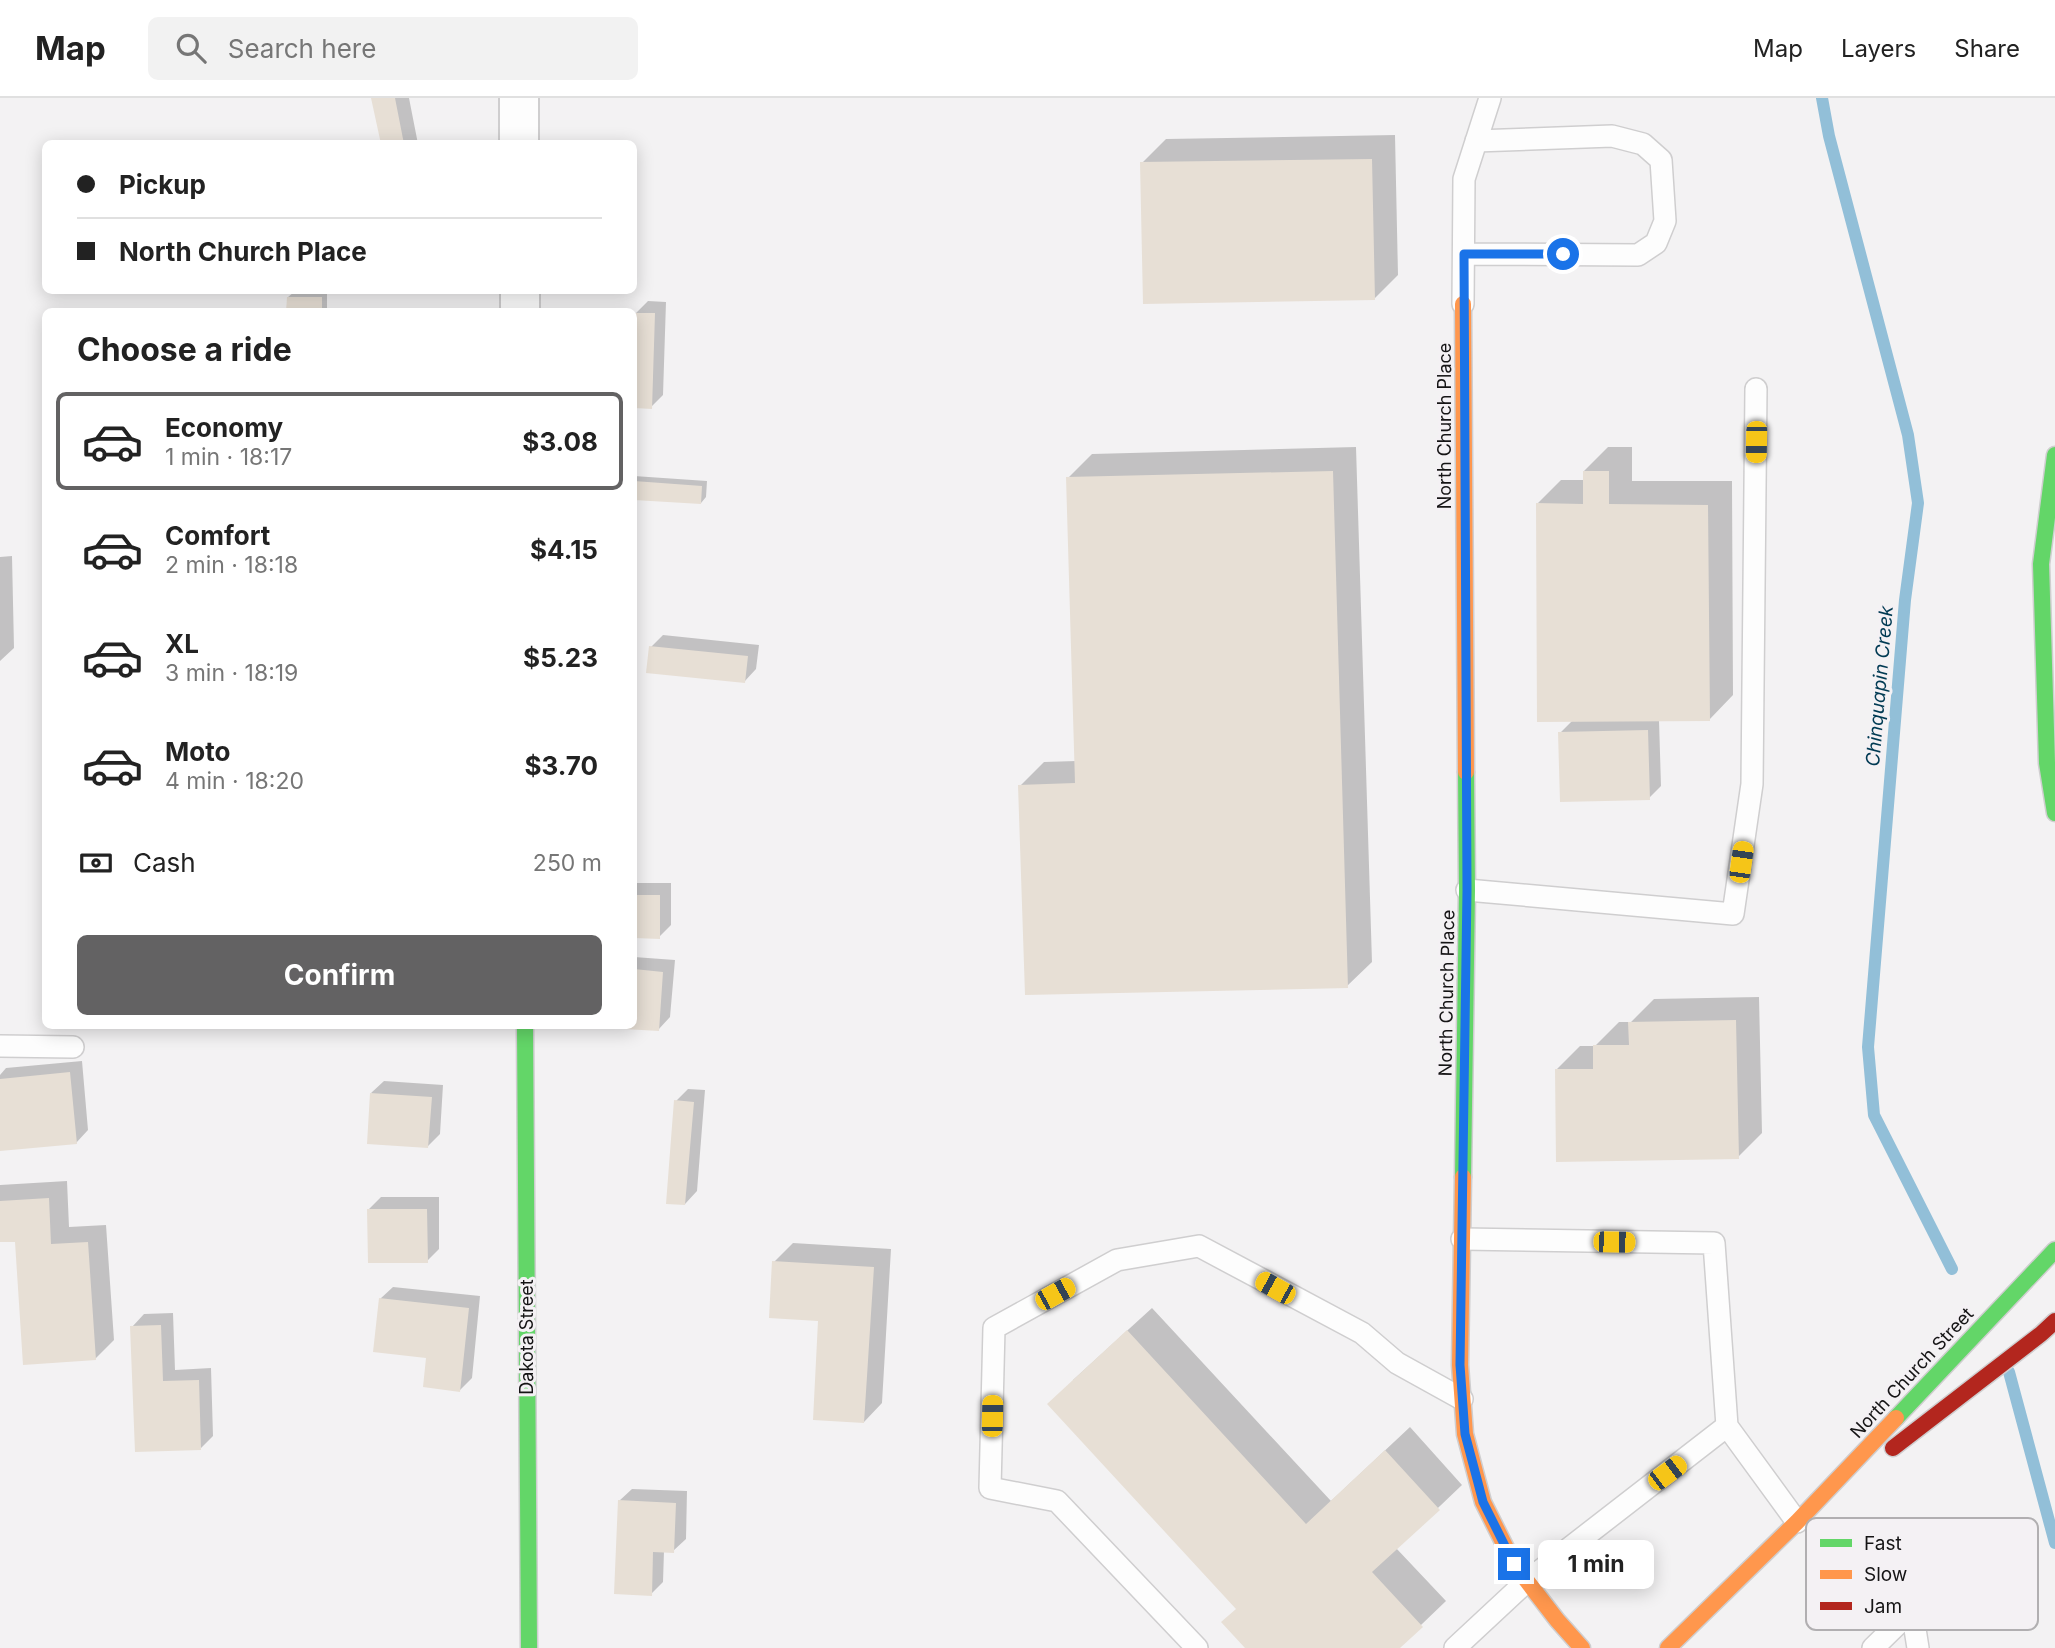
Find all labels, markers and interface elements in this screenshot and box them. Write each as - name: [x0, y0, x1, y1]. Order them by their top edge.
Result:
- search box: [148, 17, 638, 80]
- text: Map: [35, 28, 106, 68]
- icon: search: [172, 29, 210, 67]
- text: Search here: [228, 33, 376, 64]
- text: Map: [1753, 34, 1803, 63]
- text: Layers: [1841, 34, 1916, 63]
- text: Share: [1954, 34, 2020, 63]
- text: Pickup: [119, 169, 206, 200]
- text: North Church Place: [119, 236, 367, 267]
- route start: [1547, 238, 1579, 270]
- text: Choose a ride: [77, 330, 292, 369]
- street label: North Church Place: [1434, 343, 1455, 509]
- icon: car: [81, 410, 144, 473]
- text: Economy: [165, 412, 283, 443]
- car: [1746, 421, 1767, 463]
- text: $3.08: [522, 426, 598, 457]
- text: 1 min · 18:17: [165, 443, 292, 471]
- icon: car: [81, 518, 144, 581]
- text: Comfort: [165, 520, 270, 551]
- text: $4.15: [530, 534, 598, 565]
- text: 2 min · 18:18: [165, 551, 298, 579]
- water label: Chinquapin Creek: [1861, 604, 1898, 767]
- icon: car: [81, 626, 144, 689]
- text: XL: [165, 628, 199, 659]
- text: $5.23: [523, 642, 598, 673]
- text: 3 min · 18:19: [165, 659, 298, 687]
- icon: car: [81, 734, 144, 797]
- text: Moto: [165, 736, 230, 767]
- text: $3.70: [524, 750, 598, 781]
- text: 4 min · 18:20: [165, 767, 304, 795]
- car: [1728, 840, 1755, 884]
- icon: cash: [77, 844, 115, 882]
- text: Cash: [133, 847, 196, 878]
- text: 250 m: [533, 849, 602, 877]
- street label: North Church Place: [1435, 909, 1458, 1076]
- button: Confirm: [77, 935, 602, 1015]
- car: [1593, 1231, 1636, 1253]
- car: [1252, 1269, 1299, 1307]
- car: [1032, 1275, 1079, 1313]
- street label: Dakota Street: [516, 1279, 537, 1395]
- street label: North Church Street: [1846, 1303, 1978, 1442]
- car: [982, 1395, 1003, 1437]
- car: [1644, 1452, 1691, 1494]
- legend: [1806, 1518, 2038, 1630]
- text: Fast: [1864, 1532, 1902, 1555]
- callout: 1 min: [1538, 1540, 1654, 1588]
- route end: [1498, 1548, 1530, 1580]
- text: 1 min: [1568, 1550, 1624, 1578]
- text: Slow: [1864, 1563, 1907, 1586]
- text: Jam: [1864, 1595, 1902, 1618]

